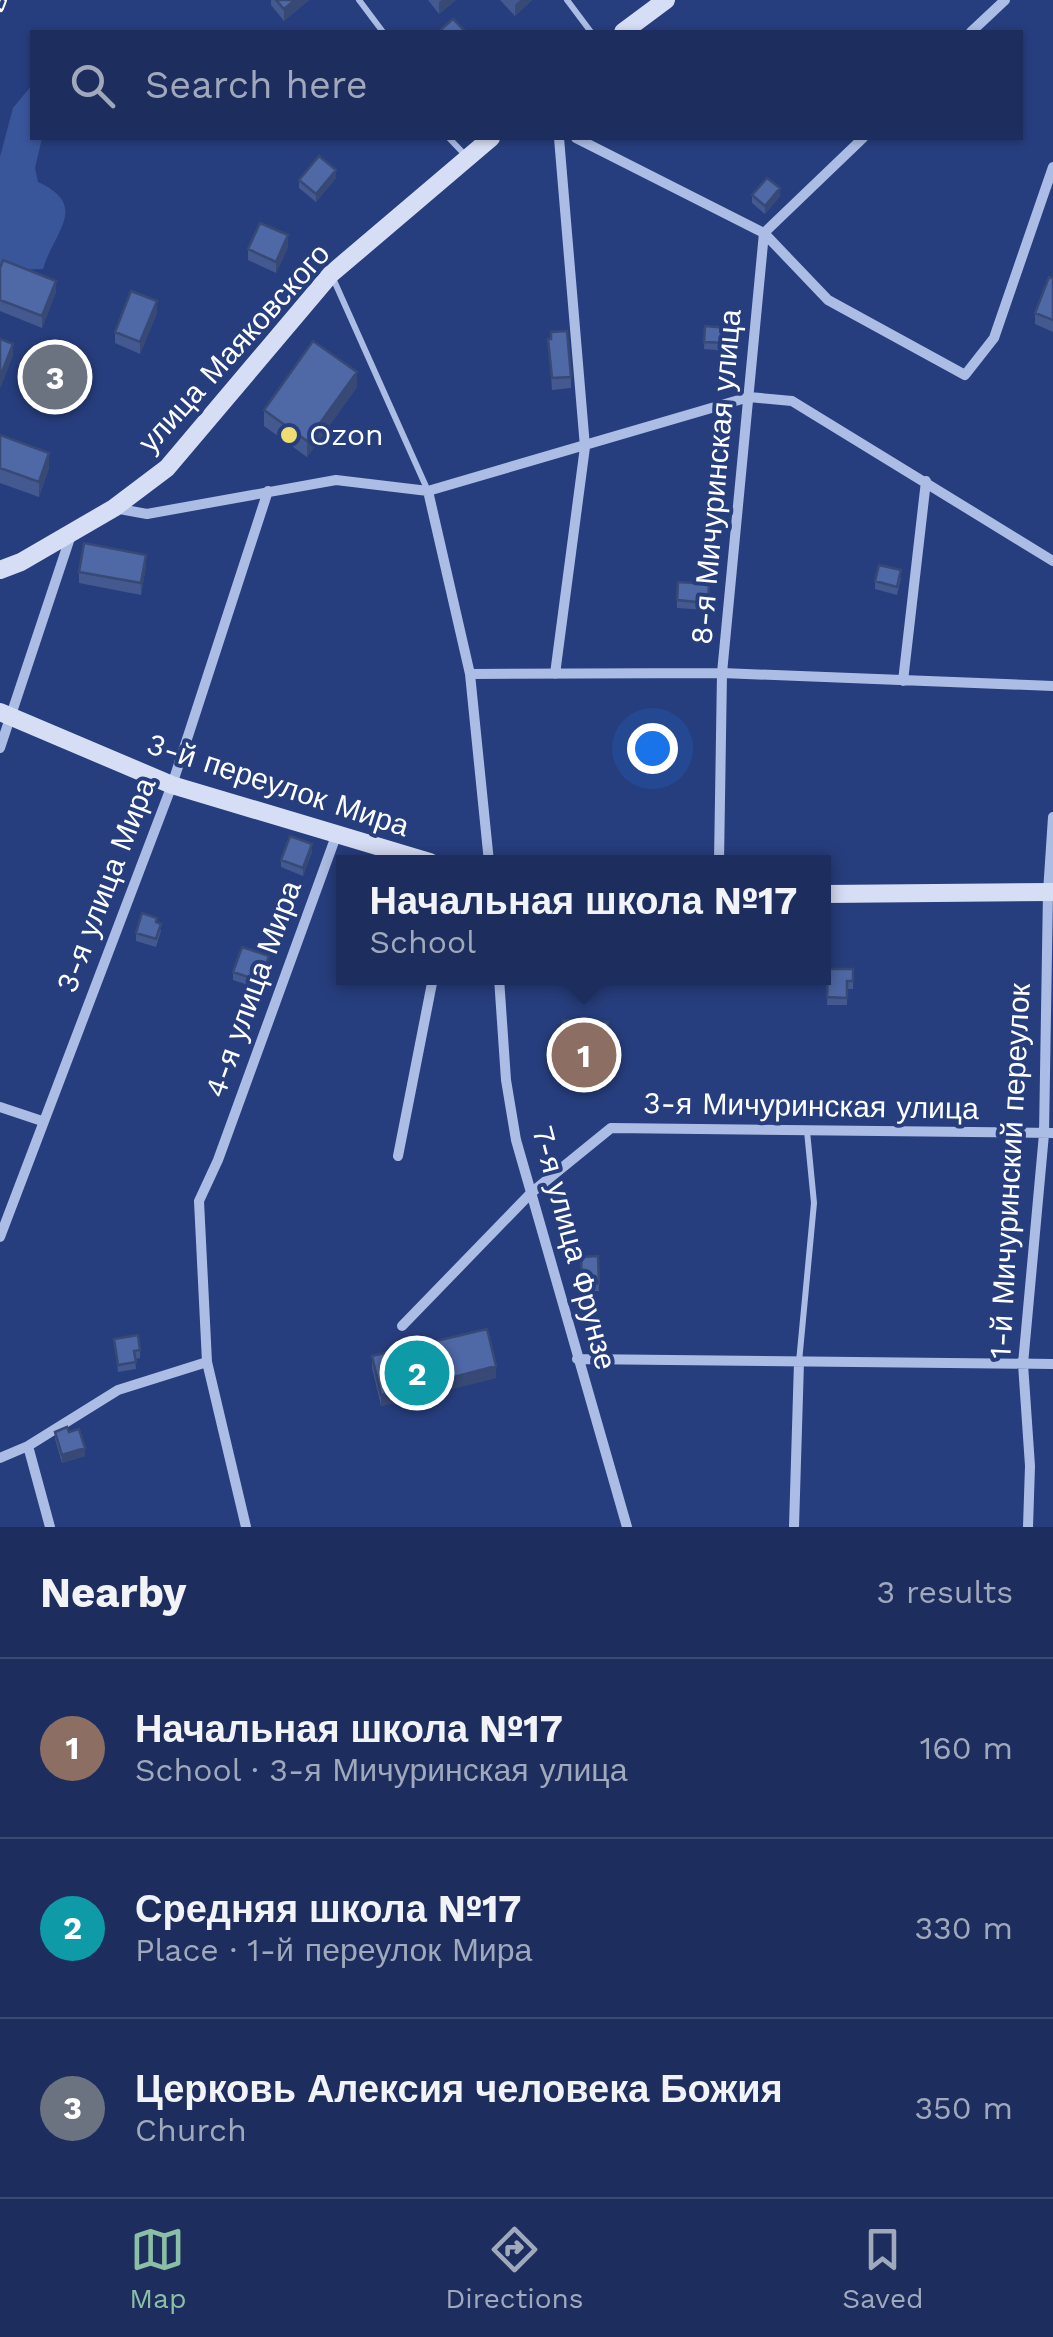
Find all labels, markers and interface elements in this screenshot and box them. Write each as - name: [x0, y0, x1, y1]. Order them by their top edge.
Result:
- search box: [30, 30, 1023, 140]
- icon: search: [65, 58, 120, 113]
- text: Search here: [145, 63, 368, 107]
- street label: улица Маяковского: [131, 236, 337, 459]
- street label: 8-я Мичуринская улица: [683, 307, 748, 646]
- pin: 3: [22, 340, 88, 414]
- place label: Ozon: [309, 417, 384, 452]
- marker: Ozon: [278, 424, 300, 446]
- your location: [627, 723, 678, 774]
- street label: 3-й переулок Мира: [143, 726, 414, 843]
- street label: 3-я улица Мира: [49, 772, 163, 997]
- popup: [336, 855, 831, 985]
- street label: 4-я улица Мира: [197, 875, 308, 1102]
- text: Начальная школа №17: [370, 879, 797, 923]
- text: School: [370, 923, 476, 961]
- street label: 1-й Мичуринский переулок: [982, 982, 1037, 1360]
- pin: 1: [552, 1018, 616, 1092]
- street label: 3-я Мичуринская улица: [643, 1085, 979, 1126]
- street label: 7-я улица Фрунзе: [525, 1122, 624, 1373]
- pin: 2: [384, 1336, 450, 1410]
- text: Nearby: [40, 1568, 187, 1617]
- text: 3 results: [876, 1573, 1013, 1611]
- text: Начальная школа №17: [135, 1707, 563, 1751]
- text: 1: [66, 1729, 79, 1767]
- text: 160 m: [920, 1729, 1013, 1767]
- text: School · 3-я Мичуринская улица: [135, 1751, 627, 1789]
- text: Средняя школа №17: [135, 1887, 521, 1931]
- text: 2: [63, 1909, 82, 1947]
- text: 330 m: [914, 1909, 1013, 1947]
- text: Place · 1-й переулок Мира: [135, 1931, 532, 1969]
- text: Церковь Алексия человека Божия: [135, 2067, 783, 2111]
- text: 3: [63, 2089, 82, 2127]
- text: 350 m: [914, 2089, 1013, 2127]
- text: Church: [135, 2111, 247, 2149]
- tab: Map: [129, 2222, 187, 2315]
- tab: Directions: [445, 2222, 584, 2315]
- tab: Saved: [842, 2222, 924, 2315]

